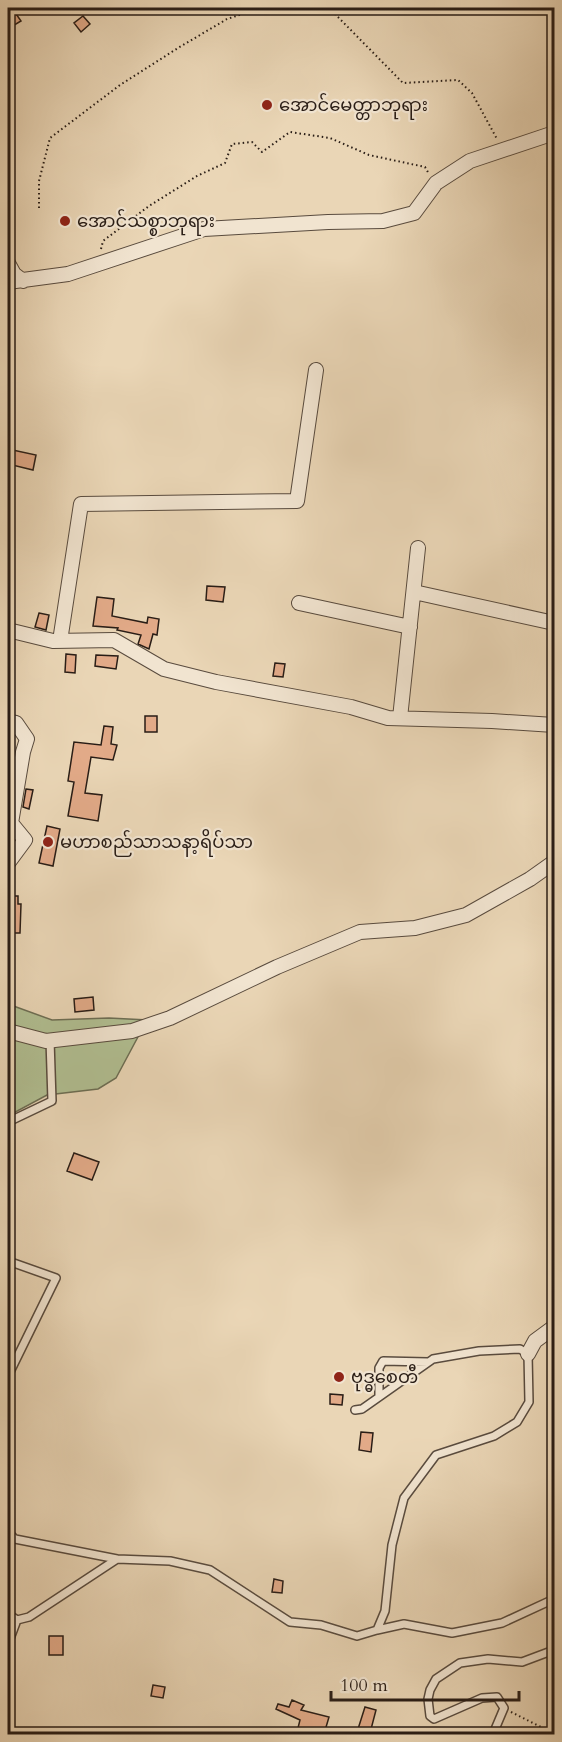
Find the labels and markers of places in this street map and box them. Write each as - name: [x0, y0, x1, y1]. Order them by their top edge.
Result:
- place label: အောင်မေတ္တာဘုရား: [279, 92, 428, 120]
- marker: အောင်မေတ္တာဘုရား: [260, 98, 274, 112]
- place label: အောင်သစ္စာဘုရား: [77, 208, 215, 236]
- marker: အောင်သစ္စာဘုရား: [58, 214, 72, 228]
- place label: မဟာစည်သာသနာ့ရိပ်သာ: [60, 828, 253, 857]
- marker: မဟာစည်သာသနာ့ရိပ်သာ: [41, 835, 55, 849]
- place label: ဗုဒ္ဓစေတီ: [351, 1363, 418, 1392]
- marker: ဗုဒ္ဓစေတီ: [332, 1370, 346, 1384]

